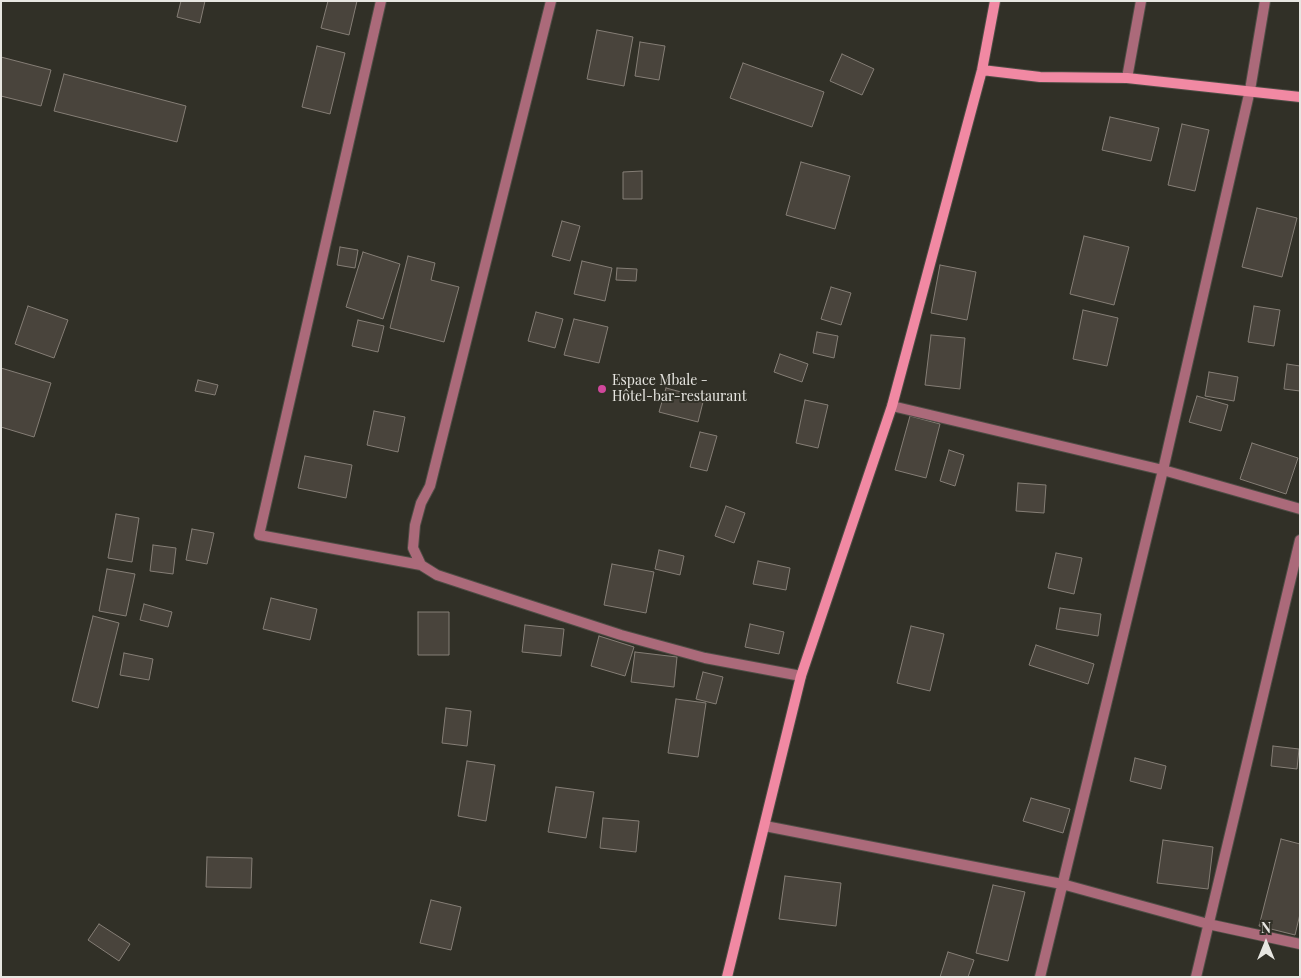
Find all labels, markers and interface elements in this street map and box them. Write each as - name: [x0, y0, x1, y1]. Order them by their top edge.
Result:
- place label: Espace Mbale - Hôtel-bar-restaurant: [612, 373, 747, 406]
- marker: Espace Mbale - Hôtel-bar-restaurant: [596, 383, 608, 395]
- north arrow: [1241, 918, 1291, 968]
- text: N: [1261, 918, 1271, 937]

